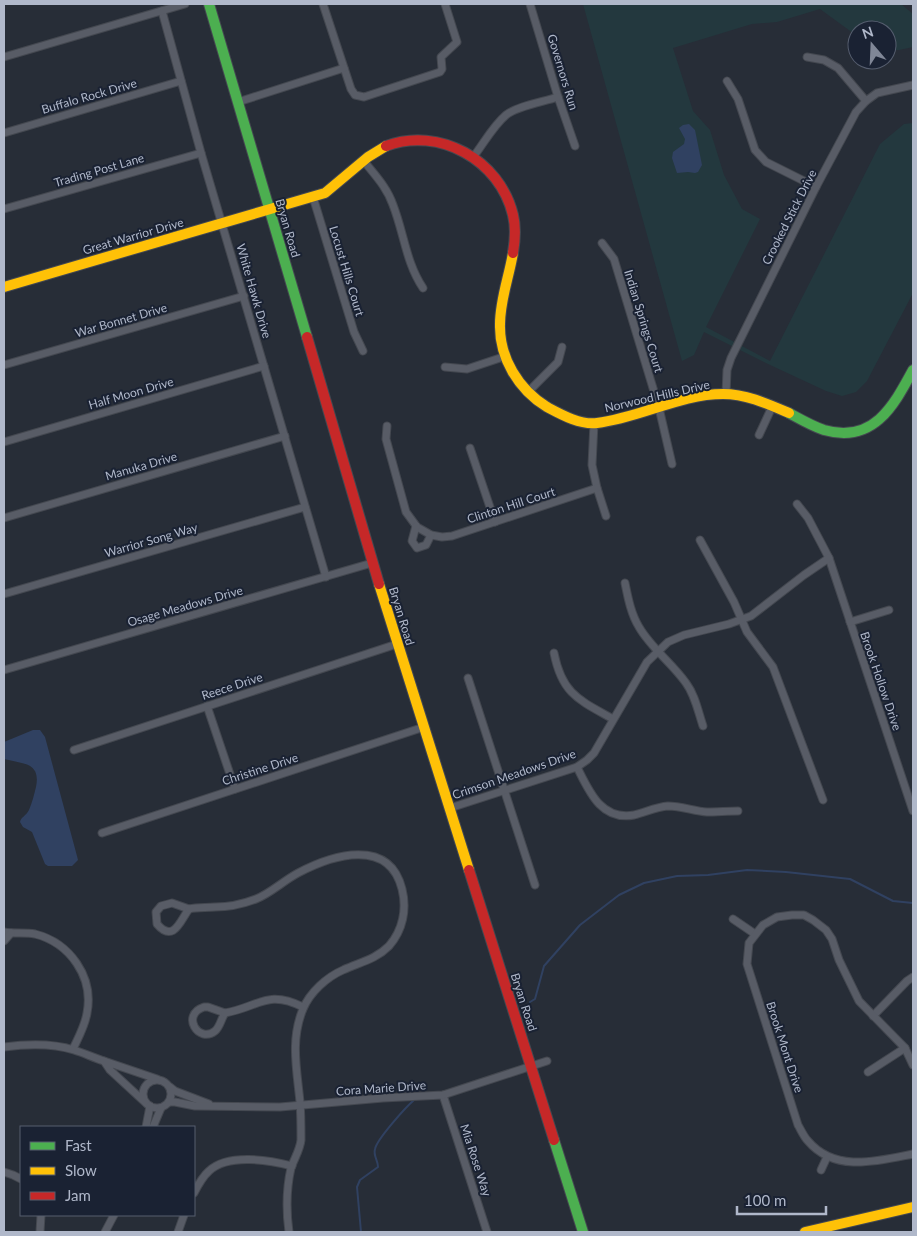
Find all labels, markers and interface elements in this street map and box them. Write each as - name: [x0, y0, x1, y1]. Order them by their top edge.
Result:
- north arrow: [847, 20, 897, 70]
- text: N: [860, 22, 875, 42]
- street label: Governors Run: [544, 32, 582, 112]
- street label: Buffalo Rock Drive: [40, 75, 138, 117]
- street label: Trading Post Lane: [52, 150, 146, 190]
- street label: Crooked Stick Drive: [759, 167, 819, 267]
- street label: Bryan Road: [272, 197, 304, 259]
- street label: Great Warrior Drive: [81, 214, 185, 258]
- street label: Locust Hills Court: [326, 224, 368, 319]
- street label: White Hawk Drive: [233, 242, 275, 340]
- street label: Indian Springs Court: [621, 268, 667, 375]
- street label: War Bonnet Drive: [73, 300, 169, 340]
- street label: Half Moon Drive: [87, 374, 175, 412]
- street label: Norwood Hills Drive: [603, 377, 711, 415]
- street label: Manuka Drive: [103, 449, 179, 483]
- street label: Clinton Hill Court: [465, 483, 558, 526]
- street label: Warrior Song Way: [103, 519, 200, 560]
- street label: Osage Meadows Drive: [126, 582, 244, 630]
- street label: Bryan Road: [386, 585, 418, 647]
- street label: Brook Hollow Drive: [857, 630, 905, 732]
- street label: Reece Drive: [200, 669, 264, 703]
- street label: Crimson Meadows Drive: [450, 746, 578, 802]
- street label: Christine Drive: [220, 750, 300, 788]
- street label: Bryan Road: [508, 971, 540, 1033]
- street label: Brook Mont Drive: [763, 1000, 807, 1094]
- street label: Cora Marie Drive: [335, 1077, 427, 1099]
- street label: Mia Rose Way: [457, 1122, 495, 1199]
- legend: [20, 1126, 195, 1216]
- text: Fast: [65, 1136, 92, 1154]
- text: Slow: [65, 1161, 97, 1179]
- scale bar: [737, 1184, 826, 1216]
- text: Jam: [65, 1186, 91, 1204]
- text: 100 m: [744, 1191, 786, 1209]

